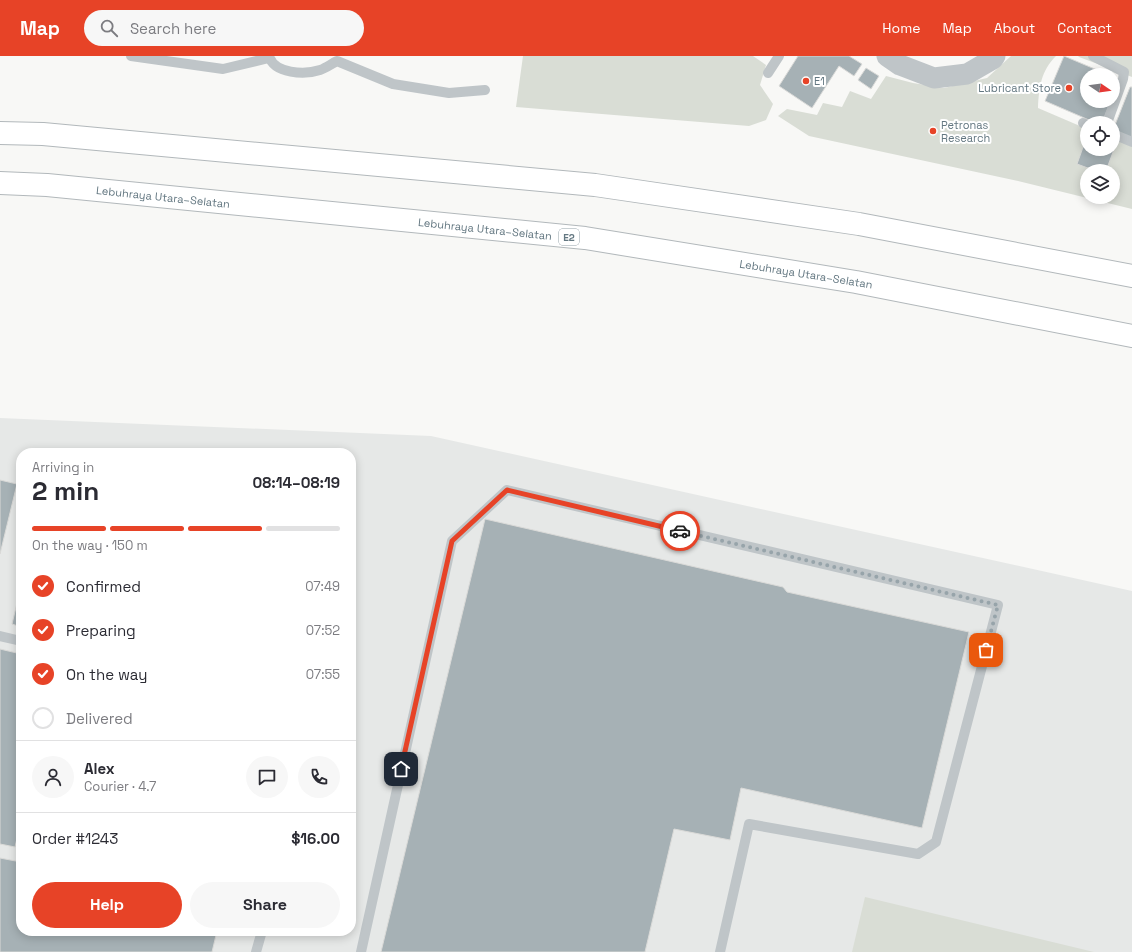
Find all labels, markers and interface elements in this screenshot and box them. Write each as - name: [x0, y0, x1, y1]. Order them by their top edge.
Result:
- search box: [84, 10, 364, 46]
- text: Map: [20, 16, 60, 41]
- icon: search: [98, 17, 120, 39]
- text: Search here: [130, 19, 216, 38]
- text: Home: [882, 19, 920, 37]
- text: Map: [942, 19, 972, 37]
- text: About: [994, 19, 1035, 37]
- text: Contact: [1057, 19, 1112, 37]
- north arrow: [1080, 68, 1120, 108]
- map controls: [1080, 68, 1120, 204]
- place label: E1: [814, 74, 825, 88]
- marker: E1: [801, 76, 811, 86]
- place label: Lubricant Store: [978, 81, 1061, 95]
- marker: Lubricant Store: [1064, 83, 1074, 93]
- button: locate: [1080, 116, 1120, 156]
- place label: Petronas Research: [941, 118, 990, 145]
- marker: Petronas Research: [928, 126, 938, 136]
- button: layers: [1080, 164, 1120, 204]
- street label: Lebuhraya Utara–Selatan: [95, 183, 231, 211]
- street label: Lebuhraya Utara–Selatan: [417, 215, 553, 243]
- road number: E2: [559, 229, 579, 245]
- street label: Lebuhraya Utara–Selatan: [738, 257, 874, 291]
- text: Arriving in: [32, 459, 94, 476]
- text: 08:14–08:19: [252, 473, 340, 492]
- text: 2 min: [32, 474, 99, 508]
- courier: [660, 511, 700, 551]
- icon: car: [669, 520, 691, 542]
- text: On the way · 150 m: [32, 537, 148, 554]
- icon: check: [32, 575, 54, 597]
- text: Confirmed: [66, 577, 141, 596]
- text: 07:49: [305, 578, 340, 595]
- icon: check: [32, 619, 54, 641]
- text: Preparing: [66, 621, 136, 640]
- text: 07:52: [306, 622, 340, 639]
- pin: [969, 633, 1003, 667]
- icon: bag: [975, 639, 997, 661]
- icon: check: [32, 663, 54, 685]
- text: On the way: [66, 665, 147, 684]
- text: 07:55: [306, 666, 340, 683]
- text: Delivered: [66, 709, 133, 728]
- pin: [384, 752, 418, 786]
- button: person: [32, 756, 74, 798]
- button: chat: [246, 756, 288, 798]
- button: phone: [298, 756, 340, 798]
- icon: home: [390, 758, 412, 780]
- text: Alex: [84, 759, 115, 778]
- text: Courier · 4.7: [84, 778, 156, 795]
- text: Order #1243: [32, 829, 118, 848]
- text: $16.00: [291, 829, 340, 848]
- button: Help: [32, 882, 182, 928]
- button: Share: [190, 882, 340, 928]

